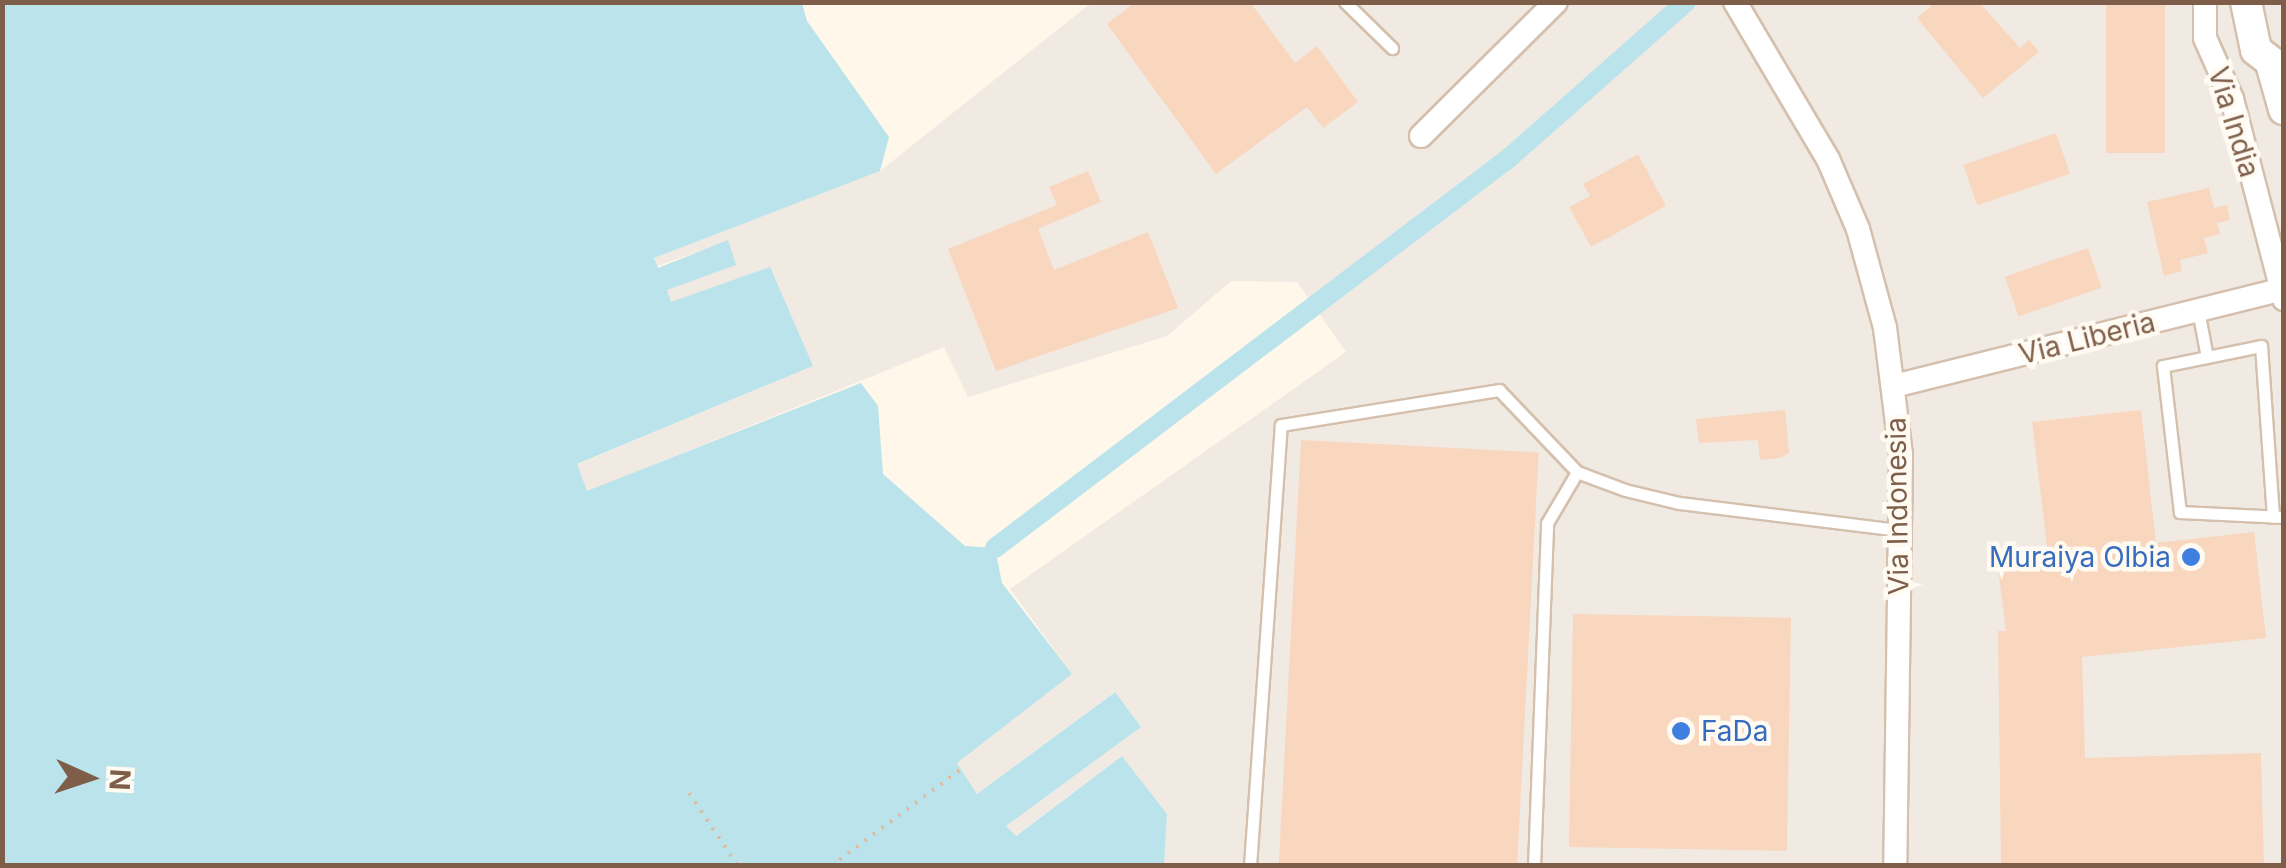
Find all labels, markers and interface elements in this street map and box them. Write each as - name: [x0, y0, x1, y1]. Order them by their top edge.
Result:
- street label: Via India: [2201, 63, 2267, 181]
- street label: Via Liberia: [2015, 305, 2159, 371]
- street label: Via Indonesia: [1879, 417, 1915, 595]
- place label: Muraiya Olbia: [1989, 540, 2171, 574]
- marker: Muraiya Olbia: [2180, 546, 2202, 568]
- place label: FaDa: [1701, 714, 1768, 748]
- marker: FaDa: [1670, 720, 1692, 742]
- north arrow: [40, 728, 140, 828]
- text: N: [102, 768, 137, 791]

